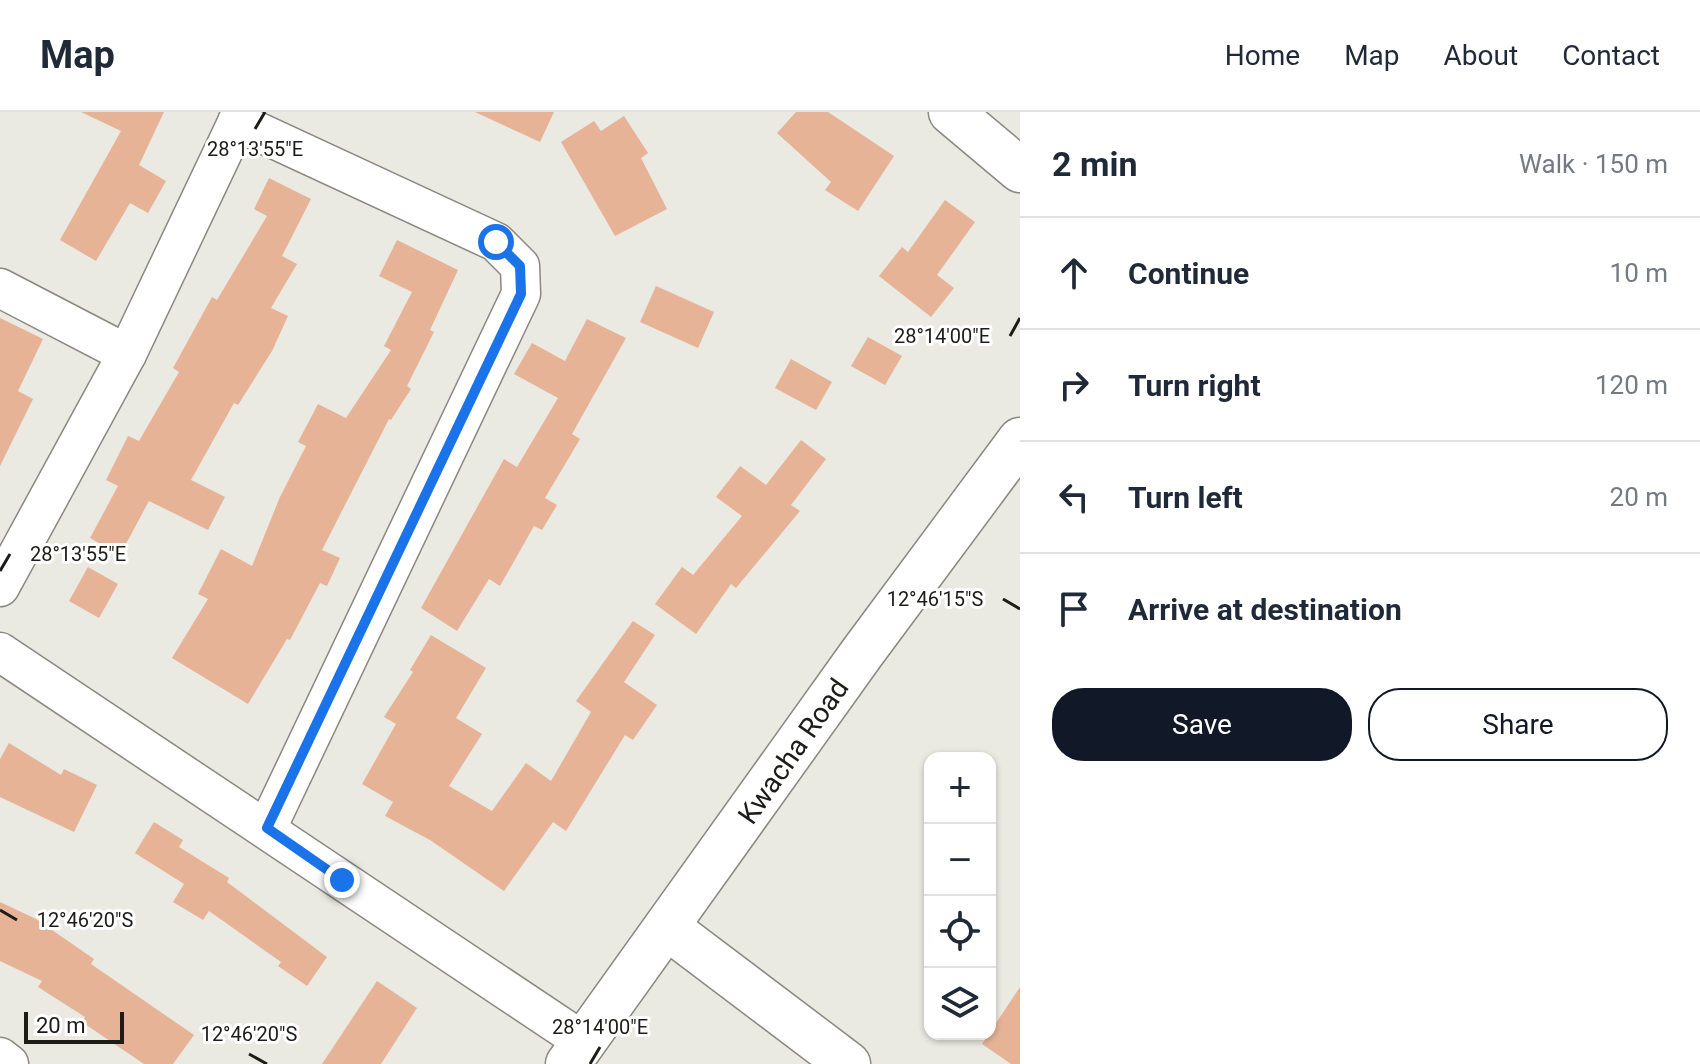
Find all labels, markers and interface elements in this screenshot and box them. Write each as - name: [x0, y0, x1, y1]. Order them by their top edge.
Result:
- text: Map: [40, 33, 115, 77]
- text: Home: [1225, 39, 1300, 72]
- text: Map: [1344, 39, 1400, 72]
- text: About: [1444, 39, 1518, 72]
- text: Contact: [1562, 39, 1660, 72]
- text: 28°13'55"E: [207, 137, 303, 161]
- text: 2 min: [1052, 144, 1137, 184]
- text: Walk · 150 m: [1519, 149, 1668, 179]
- route start: [478, 224, 514, 260]
- icon: ahead: [1052, 251, 1096, 295]
- text: Continue: [1128, 256, 1249, 291]
- text: 10 m: [1610, 258, 1668, 288]
- text: 28°14'00"E: [894, 324, 990, 348]
- icon: right: [1052, 363, 1096, 407]
- text: Turn right: [1128, 368, 1261, 403]
- text: 120 m: [1595, 370, 1668, 400]
- icon: left: [1052, 475, 1096, 519]
- text: Turn left: [1128, 480, 1243, 515]
- text: 20 m: [1610, 482, 1668, 512]
- text: 28°13'55"E: [30, 542, 126, 566]
- text: 12°46'15"S: [887, 587, 983, 611]
- icon: arrive: [1052, 587, 1096, 631]
- text: Arrive at destination: [1128, 592, 1402, 627]
- street label: Kwacha Road: [731, 672, 856, 830]
- button: Save: [1052, 688, 1352, 761]
- button: Share: [1368, 688, 1668, 761]
- map controls: [924, 752, 996, 1040]
- button: +: [924, 752, 996, 824]
- button: −: [924, 824, 996, 896]
- route end: [324, 862, 360, 898]
- button: locate: [924, 896, 996, 968]
- text: 12°46'20"S: [37, 908, 133, 932]
- button: layers: [924, 968, 996, 1040]
- scale bar: [24, 1008, 124, 1044]
- text: 20 m: [36, 1013, 85, 1038]
- text: 28°14'00"E: [552, 1015, 648, 1039]
- text: 12°46'20"S: [201, 1022, 297, 1046]

